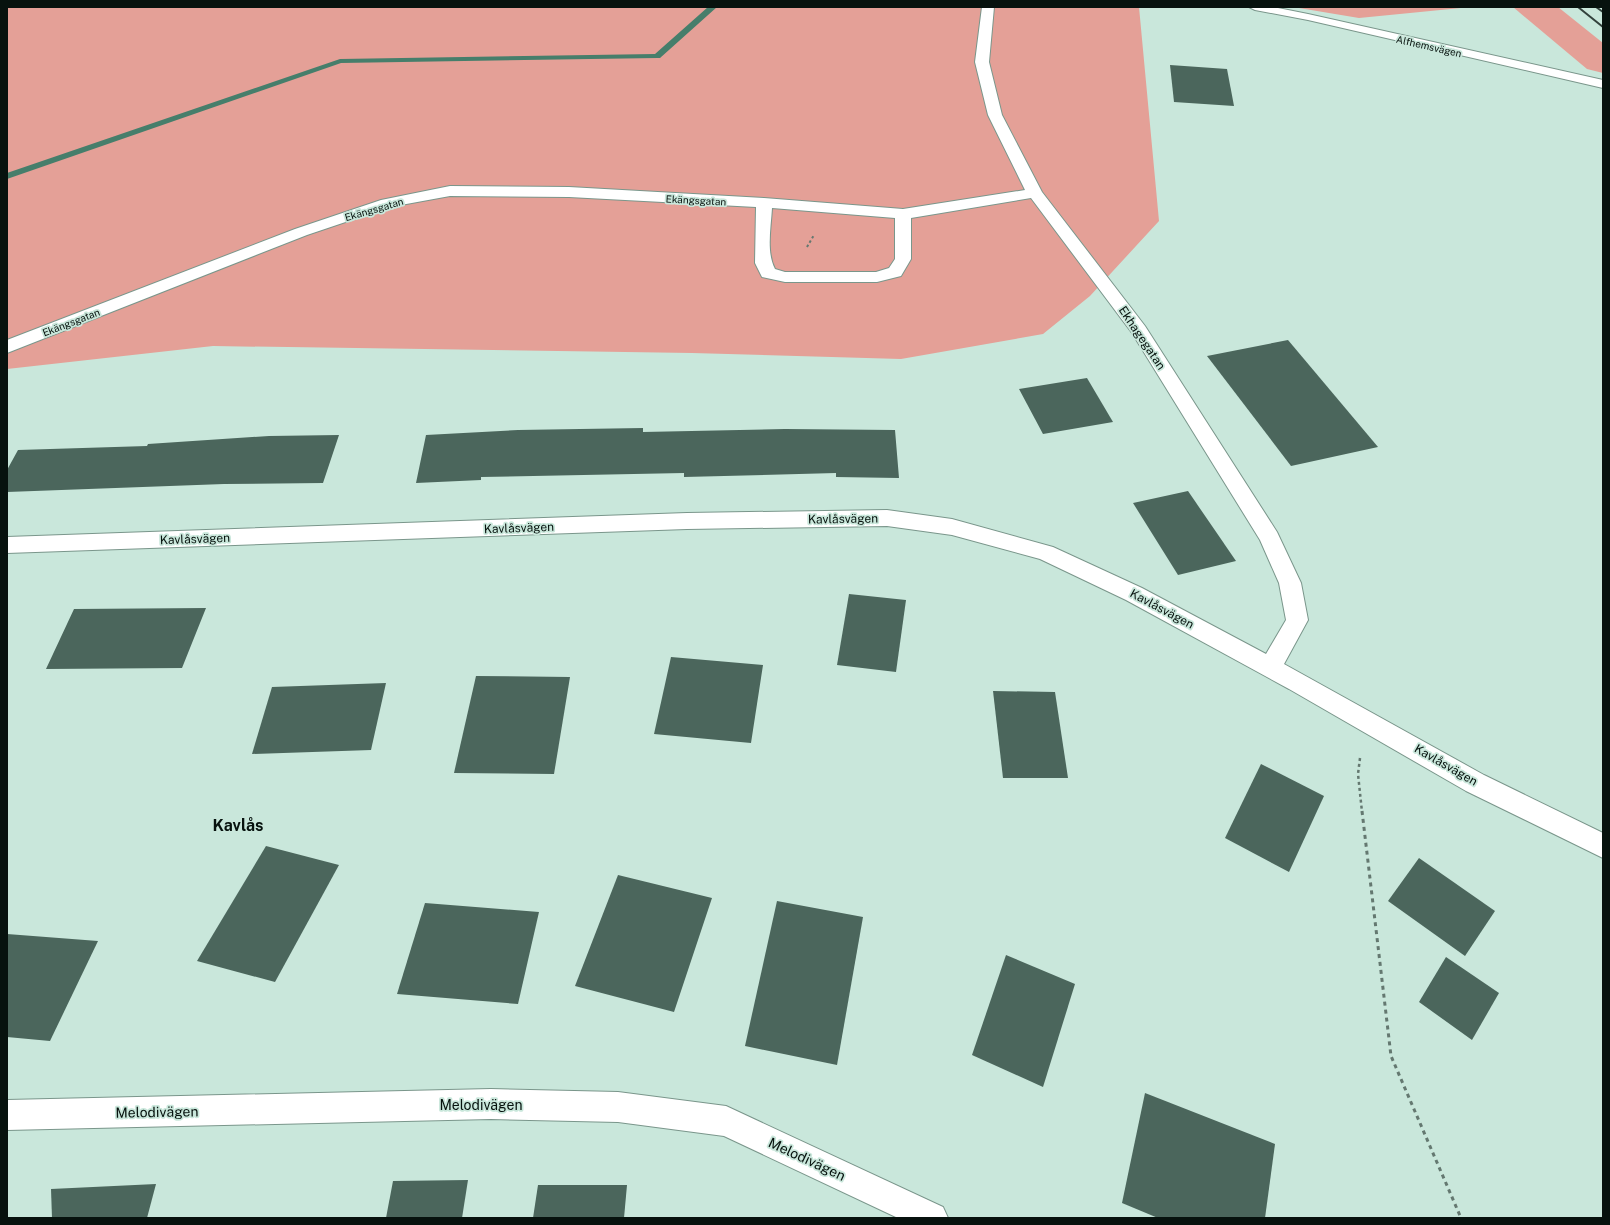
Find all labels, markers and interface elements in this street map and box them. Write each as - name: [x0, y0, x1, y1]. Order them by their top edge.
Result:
- street label: Alfhemsvägen: [1395, 33, 1463, 59]
- street label: Ekängsgatan: [665, 192, 727, 208]
- street label: Ekängsgatan: [343, 195, 405, 223]
- street label: Ekhagegatan: [1116, 304, 1168, 372]
- street label: Ekängsgatan: [41, 305, 102, 338]
- street label: Kavlåsvägen: [808, 511, 878, 527]
- street label: Kavlåsvägen: [484, 520, 554, 536]
- street label: Kavlåsvägen: [160, 531, 230, 547]
- street label: Kavlåsvägen: [1128, 586, 1196, 632]
- street label: Kavlåsvägen: [1412, 741, 1480, 789]
- district label: Kavlås: [213, 816, 263, 835]
- street label: Melodivägen: [439, 1097, 523, 1113]
- street label: Melodivägen: [115, 1103, 199, 1121]
- street label: Melodivägen: [766, 1134, 848, 1184]

